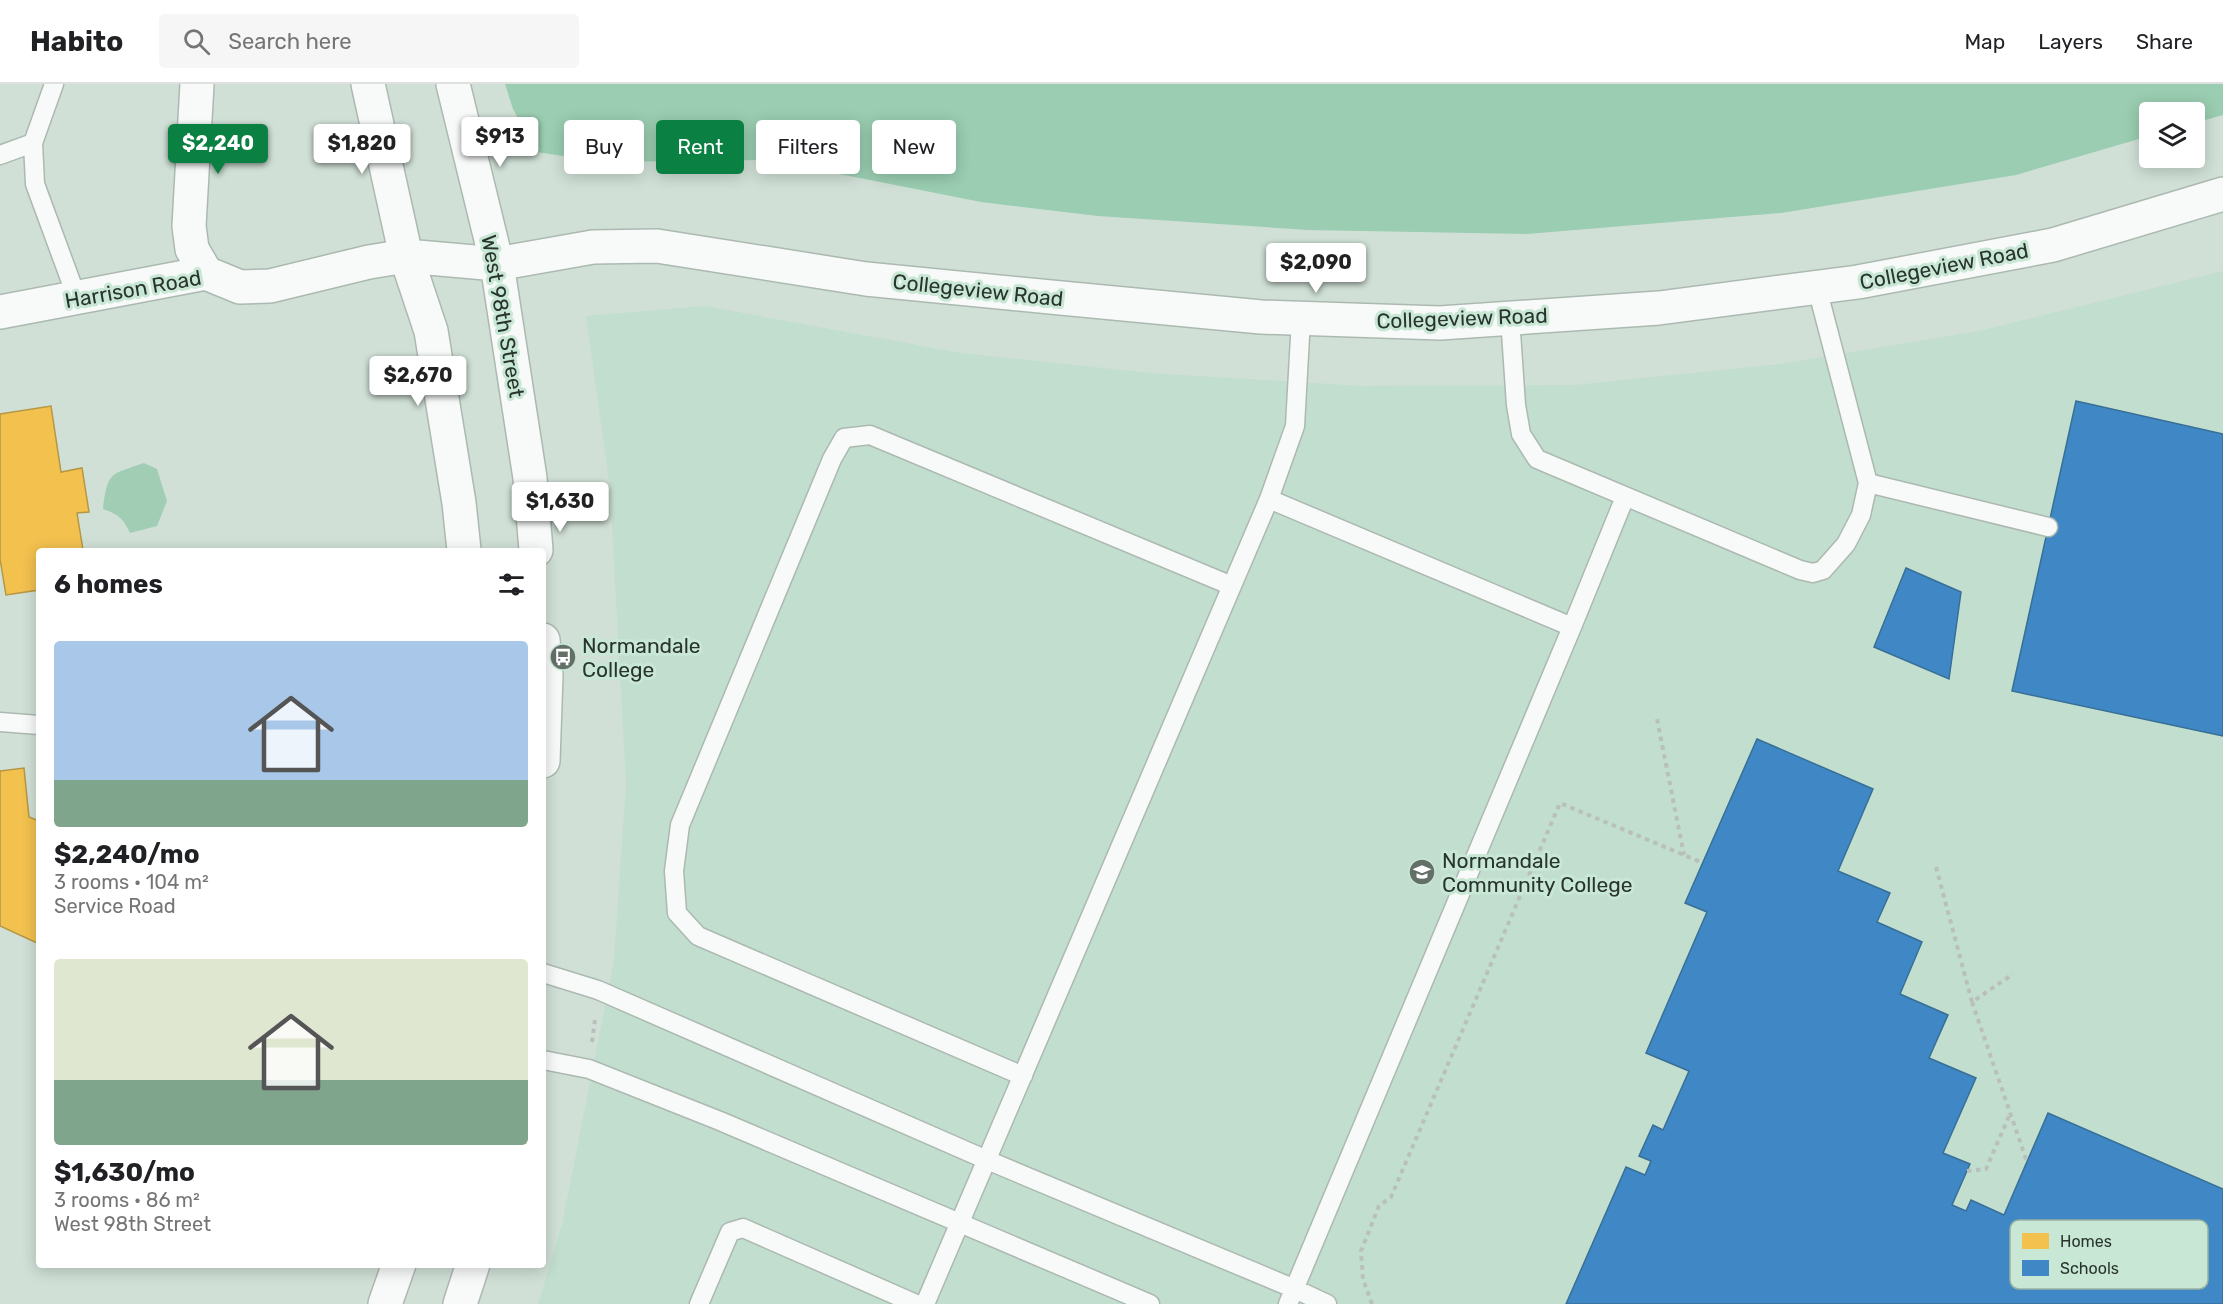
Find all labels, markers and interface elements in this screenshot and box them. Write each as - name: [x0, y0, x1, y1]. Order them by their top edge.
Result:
- search box: [159, 14, 579, 68]
- text: Habito: [30, 25, 123, 58]
- icon: search: [180, 25, 213, 58]
- text: Search here: [228, 28, 352, 55]
- text: Map: [1964, 29, 2005, 54]
- text: Layers: [2038, 29, 2103, 54]
- text: Share: [2136, 29, 2193, 54]
- map controls: [2139, 102, 2205, 168]
- button: layers: [2139, 102, 2205, 168]
- pin: $913: [464, 117, 536, 168]
- chip: Buy: [564, 120, 644, 174]
- chip: Rent: [656, 120, 744, 174]
- chip: Filters: [756, 120, 860, 174]
- chip: New: [872, 120, 956, 174]
- pin: $2,240: [169, 124, 267, 175]
- pin: $1,820: [313, 124, 411, 175]
- text: $913: [475, 124, 525, 148]
- text: $2,240: [182, 131, 254, 155]
- text: $1,820: [328, 131, 396, 155]
- street label: West 98th Street: [476, 233, 530, 399]
- street label: Collegeview Road: [1857, 237, 2031, 295]
- pin: $2,090: [1267, 243, 1365, 294]
- text: $2,090: [1280, 250, 1352, 274]
- street label: Harrison Road: [63, 265, 203, 313]
- street label: Collegeview Road: [891, 269, 1065, 311]
- street label: Collegeview Road: [1376, 303, 1548, 333]
- pin: $2,670: [369, 356, 467, 407]
- text: $2,670: [383, 363, 453, 387]
- pin: $1,630: [511, 482, 609, 533]
- text: $1,630: [526, 489, 594, 513]
- icon: filters: [495, 568, 528, 601]
- text: 6 homes: [54, 569, 163, 600]
- place label: Normandale College: [582, 633, 701, 682]
- bus stop icon: Normandale College: [548, 642, 578, 672]
- icon: home: [237, 680, 345, 788]
- text: $2,240/mo: [54, 839, 200, 870]
- place label: Normandale Community College: [1442, 848, 1633, 897]
- school or university icon: Normandale Community College: [1407, 857, 1437, 887]
- text: 3 rooms · 104 m²: [54, 870, 209, 894]
- text: Service Road: [54, 894, 176, 918]
- icon: home: [237, 998, 345, 1106]
- text: $1,630/mo: [54, 1157, 195, 1188]
- text: 3 rooms · 86 m²: [54, 1188, 200, 1212]
- text: West 98th Street: [54, 1212, 211, 1236]
- legend: [2010, 1220, 2208, 1289]
- text: Homes: [2060, 1232, 2112, 1251]
- text: Schools: [2060, 1259, 2119, 1278]

